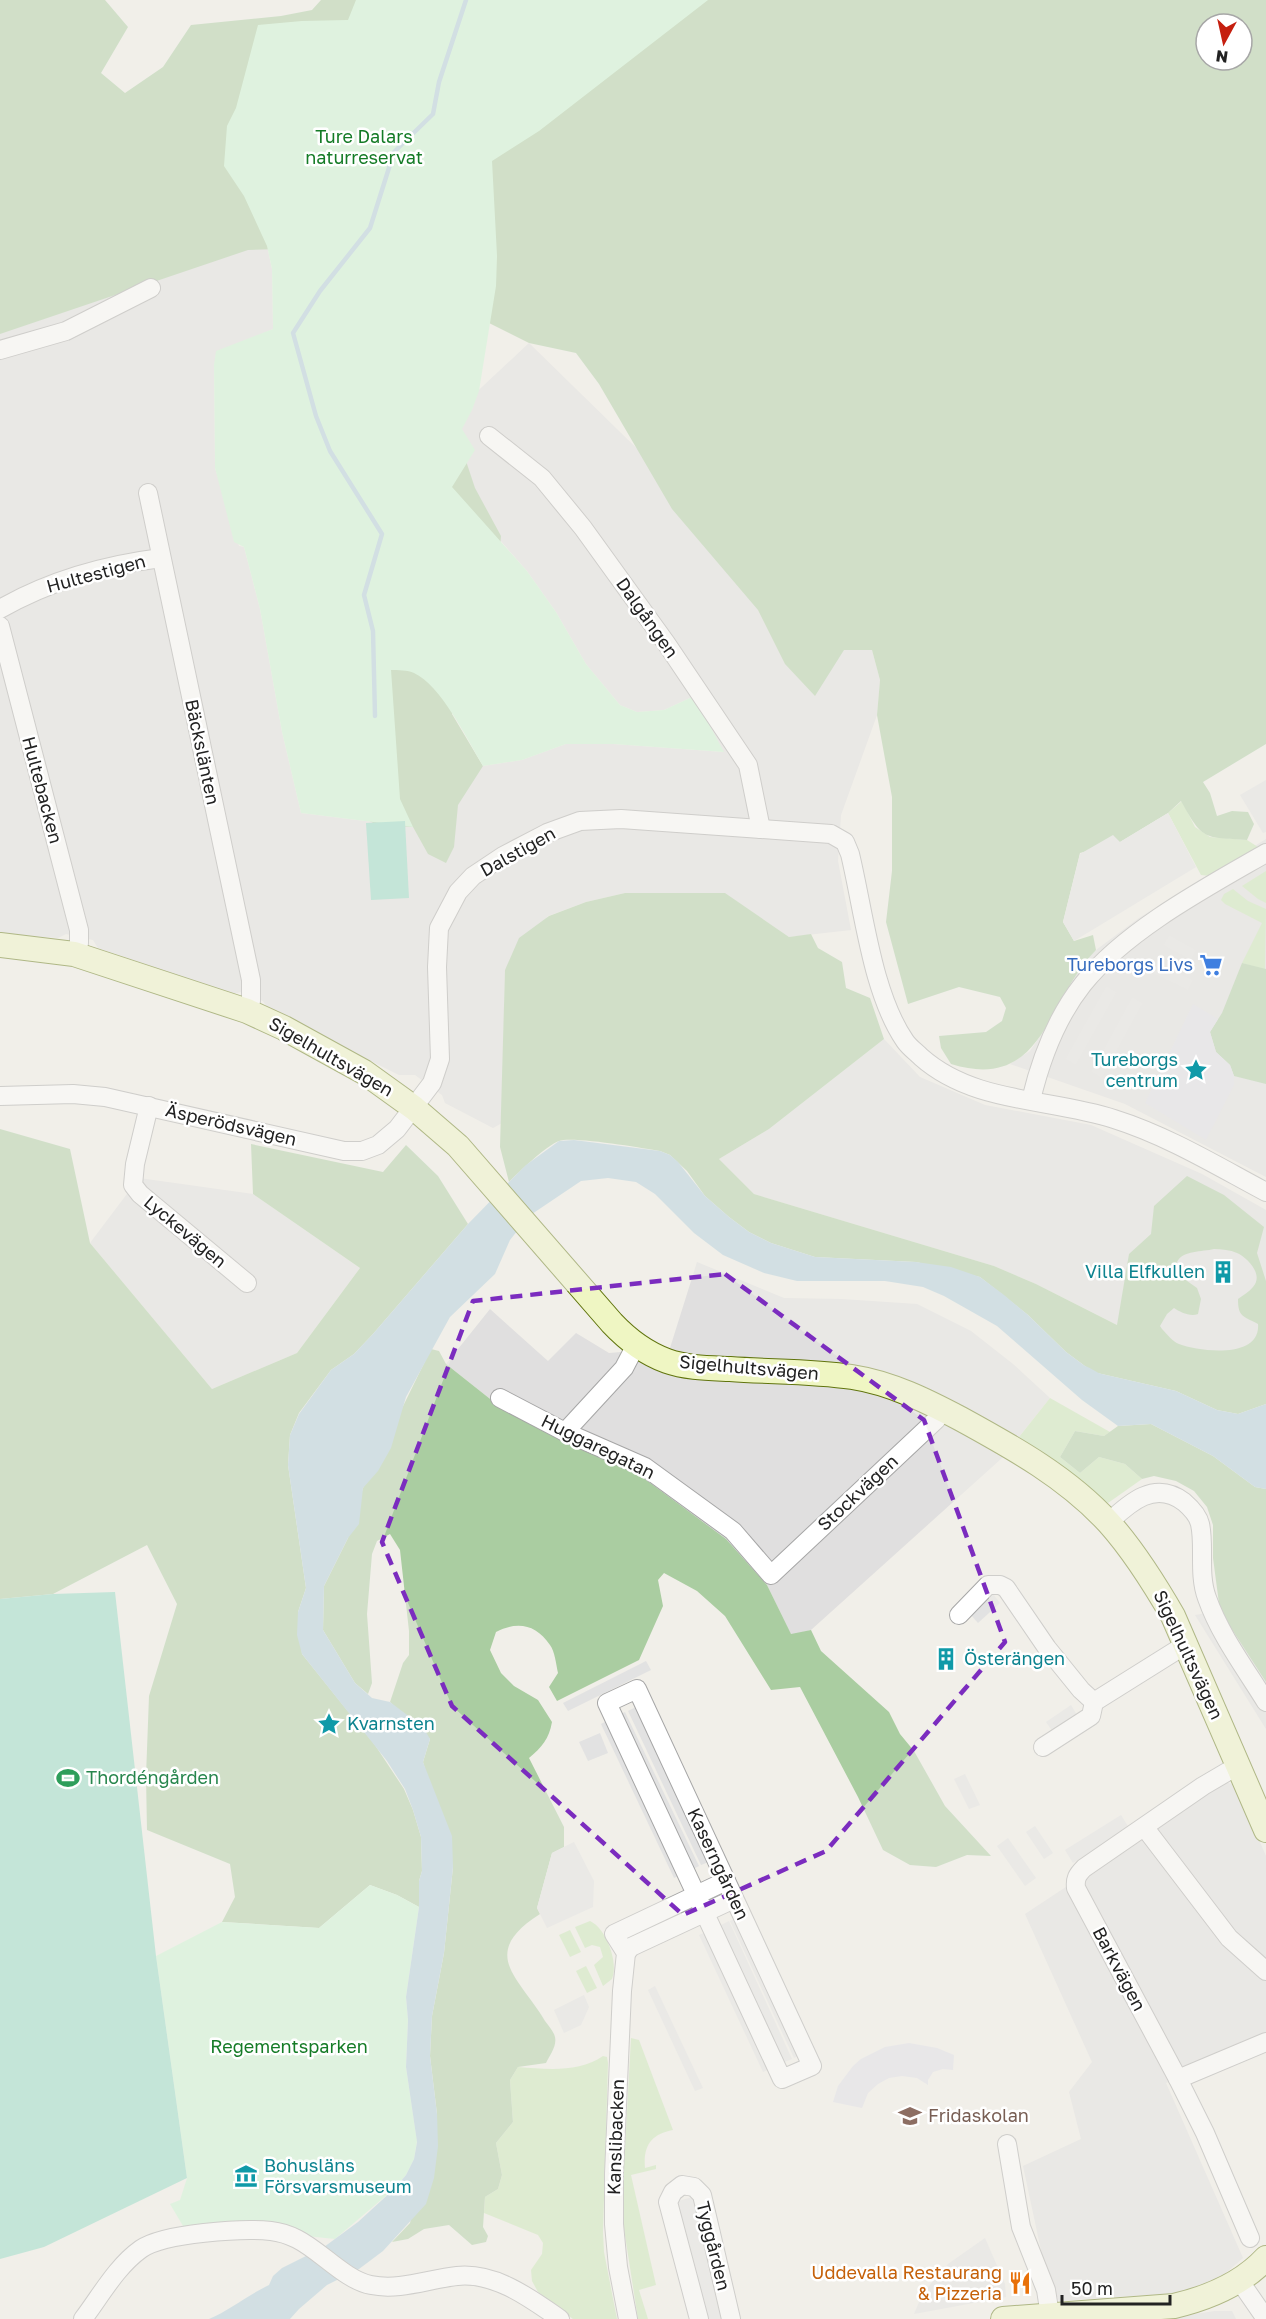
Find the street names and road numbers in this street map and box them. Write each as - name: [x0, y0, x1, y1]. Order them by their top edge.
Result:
- street label: Hultestigen: [44, 549, 148, 597]
- street label: Dalgången: [612, 573, 684, 662]
- street label: Bäckslänten: [181, 697, 225, 807]
- street label: Hultebacken: [18, 734, 68, 846]
- street label: Dalstigen: [476, 821, 559, 881]
- street label: Sigelhultsvägen: [265, 1012, 398, 1101]
- street label: Äsperödsvägen: [164, 1098, 299, 1150]
- street label: Lyckevägen: [140, 1190, 231, 1272]
- street label: Sigelhultsvägen: [678, 1350, 820, 1384]
- street label: Huggaregatan: [538, 1409, 659, 1483]
- street label: Stockvägen: [813, 1450, 902, 1535]
- street label: Sigelhultsvägen: [1149, 1586, 1228, 1723]
- street label: Kaserngården: [683, 1804, 754, 1923]
- street label: Barkvägen: [1089, 1923, 1151, 2014]
- street label: Kanslibacken: [602, 2079, 628, 2195]
- street label: Tyggården: [692, 2199, 736, 2293]

